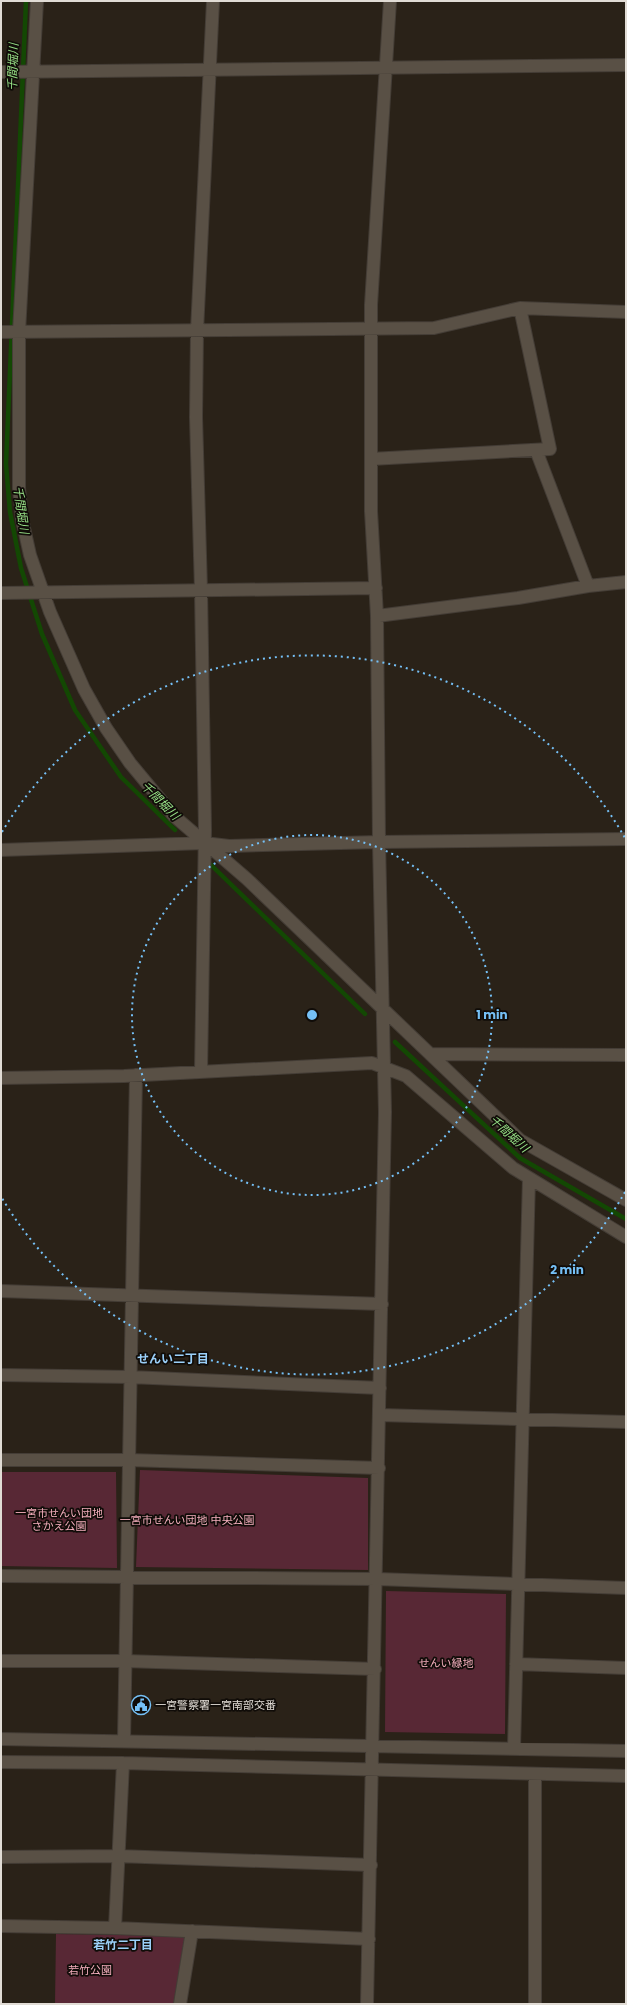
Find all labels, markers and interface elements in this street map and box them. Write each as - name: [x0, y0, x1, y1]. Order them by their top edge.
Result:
- water label: 千間堀川: [3, 41, 22, 91]
- water label: 千間堀川: [10, 485, 34, 537]
- water label: 千間堀川: [137, 778, 185, 825]
- text: 1 min: [476, 1006, 508, 1023]
- centre of rings: [305, 1008, 319, 1022]
- water label: 千間堀川: [486, 1111, 534, 1157]
- text: 2 min: [550, 1261, 584, 1278]
- district label: せんい二丁目: [137, 1350, 209, 1367]
- park label: 一宮市せんい団地 さかえ公園: [15, 1505, 103, 1534]
- park label: 一宮市せんい団地 中央公園: [120, 1512, 254, 1528]
- park label: せんい緑地: [419, 1655, 474, 1671]
- public building icon: 一宮警察署一宮南部交番: [130, 1694, 152, 1716]
- place label: 一宮警察署一宮南部交番: [155, 1697, 276, 1713]
- district label: 若竹二丁目: [93, 1936, 153, 1953]
- park label: 若竹公園: [68, 1962, 112, 1978]

